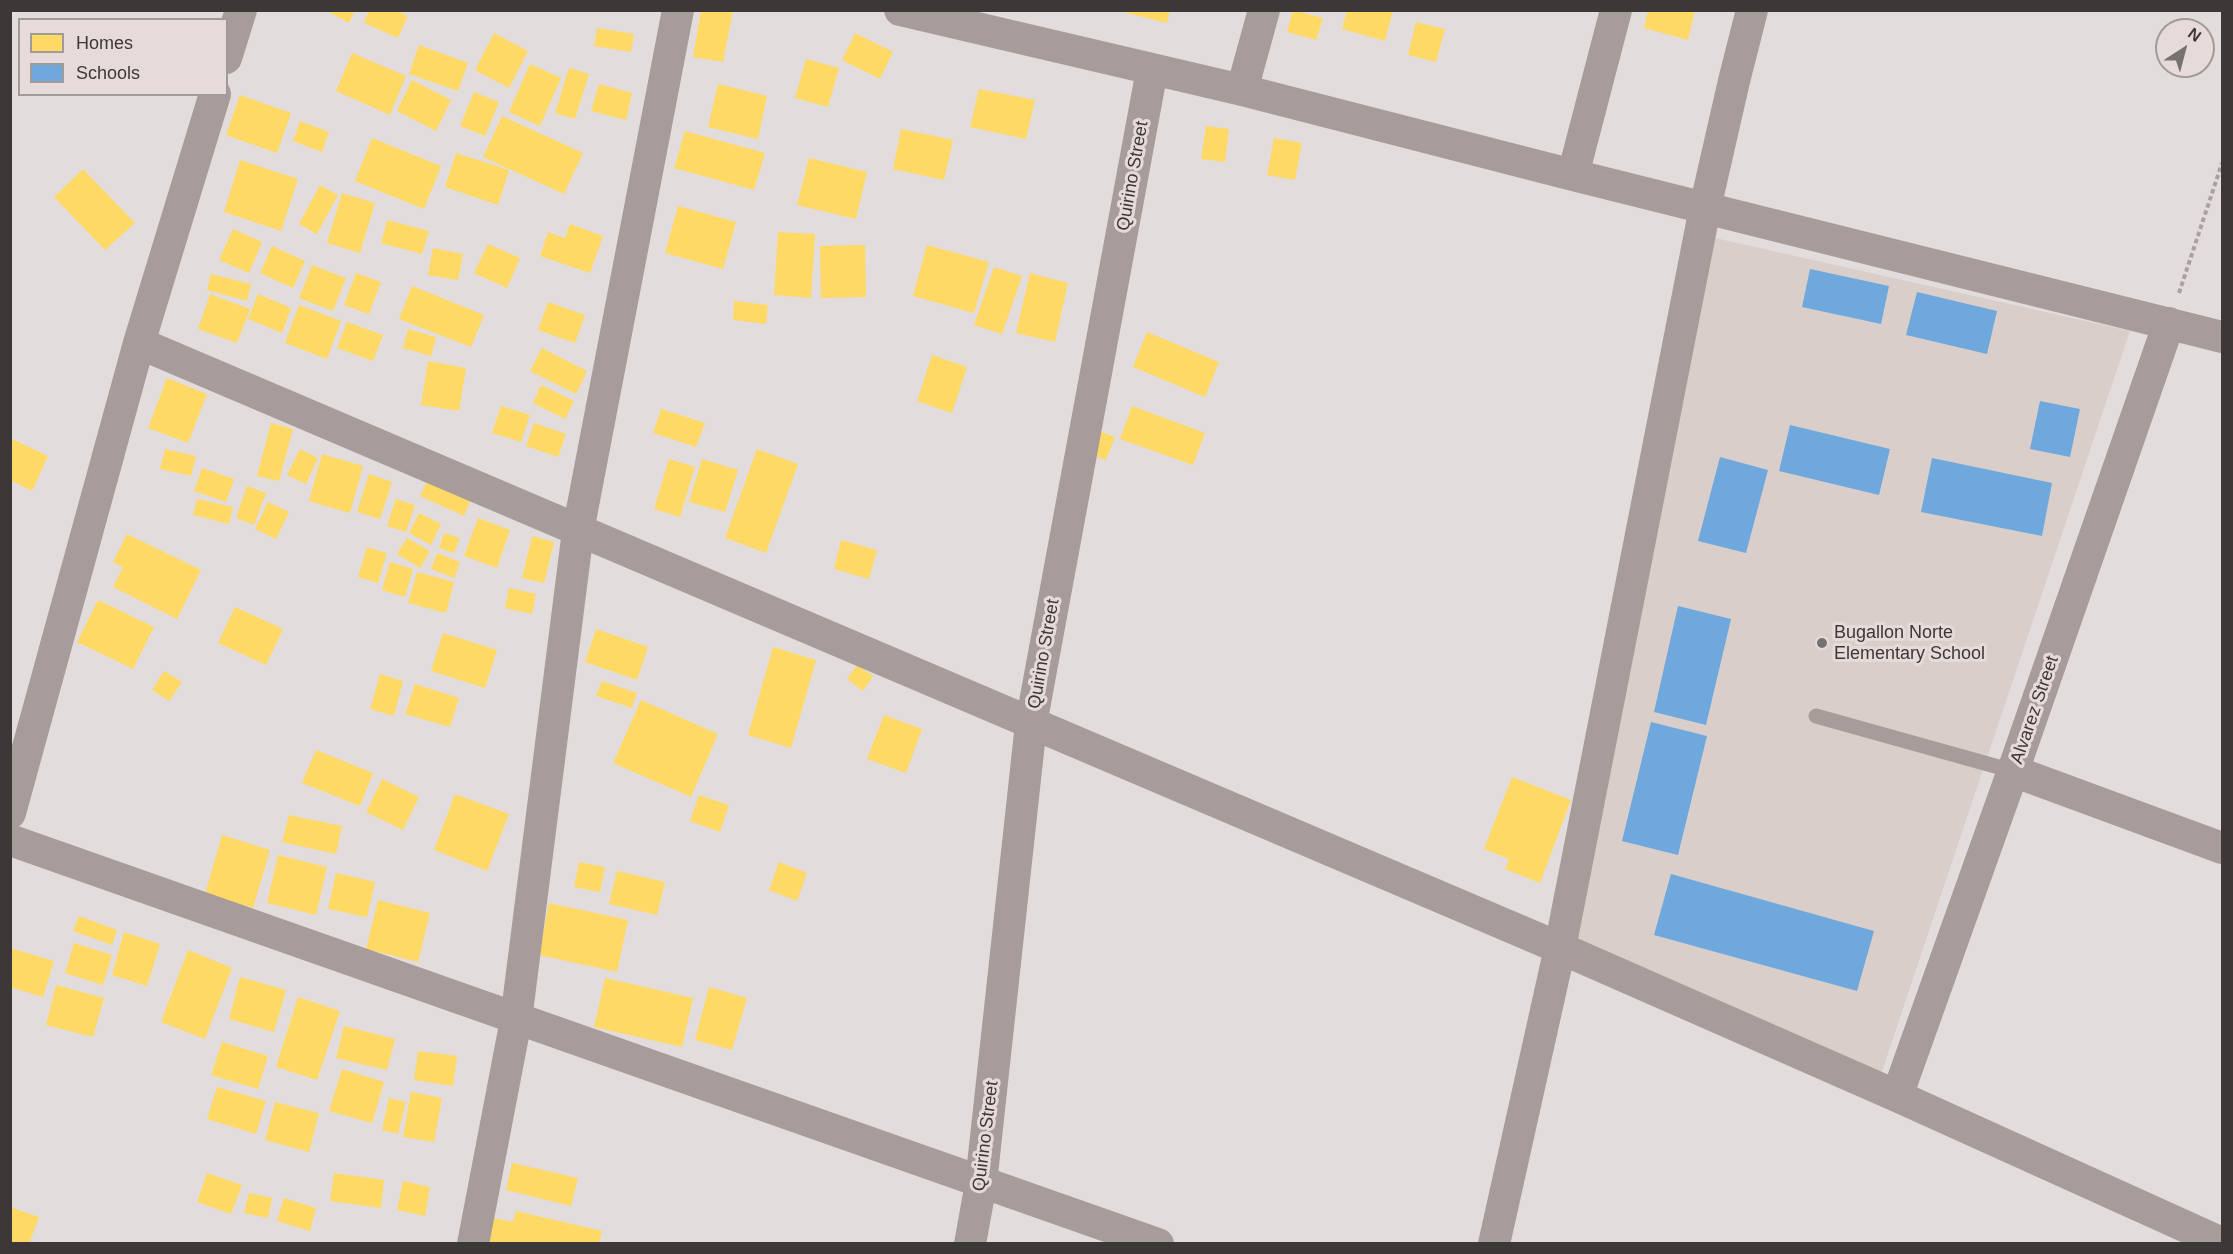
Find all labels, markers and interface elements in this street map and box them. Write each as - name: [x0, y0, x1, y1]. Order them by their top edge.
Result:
- legend: [18, 18, 228, 96]
- north arrow: [2155, 18, 2215, 78]
- text: N: [2185, 24, 2204, 45]
- text: Homes: [76, 33, 133, 53]
- text: Schools: [76, 63, 140, 83]
- street label: Quirino Street: [1113, 119, 1153, 233]
- street label: Quirino Street: [1024, 597, 1064, 711]
- place label: Bugallon Norte Elementary School: [1834, 622, 1985, 664]
- marker: Bugallon Norte Elementary School: [1815, 636, 1829, 650]
- street label: Alvarez Street: [2006, 653, 2064, 767]
- street label: Quirino Street: [969, 1080, 1003, 1192]

